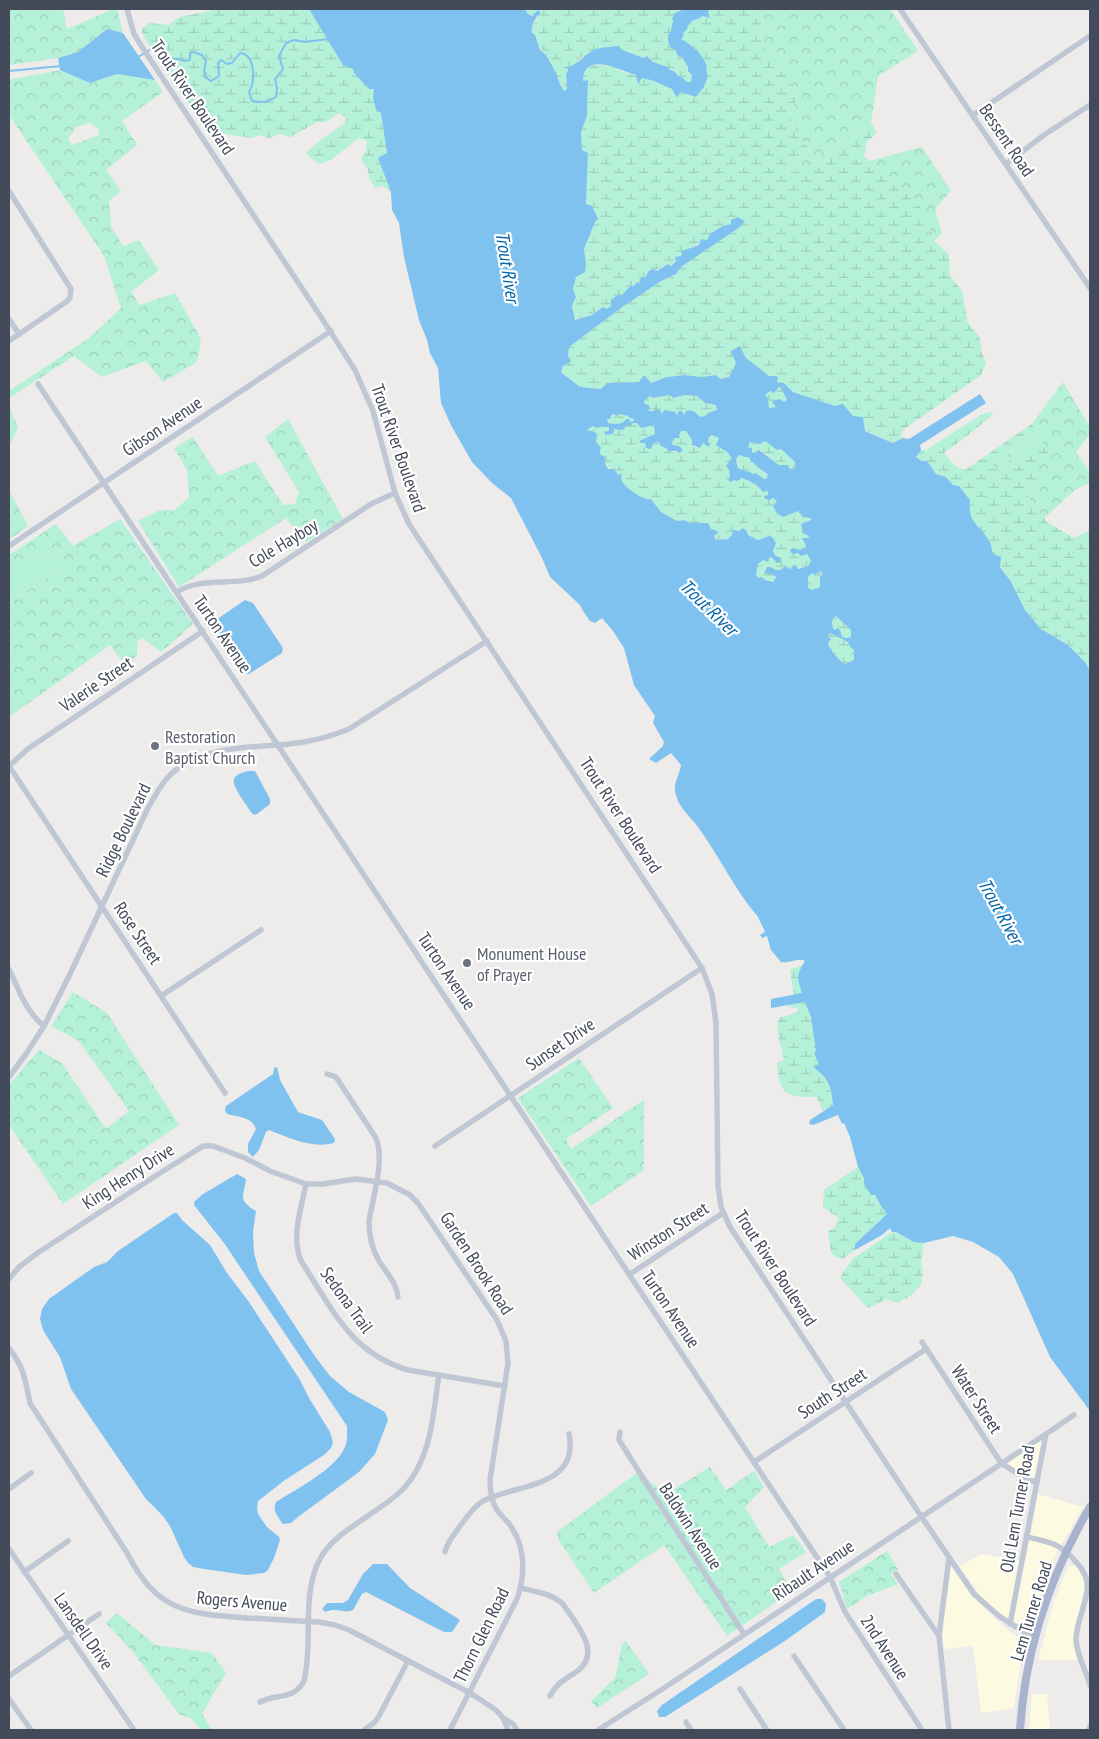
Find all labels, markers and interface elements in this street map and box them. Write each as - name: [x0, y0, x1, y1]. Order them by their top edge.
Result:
- street label: Trout River Boulevard: [146, 35, 240, 159]
- street label: Bessent Road: [974, 99, 1040, 181]
- water label: Trout River: [491, 230, 526, 307]
- street label: Trout River Boulevard: [366, 381, 432, 515]
- street label: Gibson Avenue: [118, 391, 206, 461]
- street label: Cole Hayboy: [244, 513, 322, 573]
- water label: Trout River: [675, 574, 745, 642]
- street label: Turton Avenue: [189, 591, 257, 677]
- street label: Valerie Street: [54, 651, 137, 718]
- place label: Restoration Baptist Church: [165, 725, 255, 769]
- marker: Restoration Baptist Church: [149, 740, 161, 752]
- street label: Trout River Boulevard: [575, 753, 667, 877]
- street label: Ridge Boulevard: [90, 779, 156, 881]
- water label: Trout River: [973, 874, 1030, 951]
- street label: Rose Street: [109, 897, 167, 969]
- street label: Turton Avenue: [413, 928, 481, 1014]
- place label: Monument House of Prayer: [477, 942, 587, 986]
- marker: Monument House of Prayer: [461, 957, 473, 969]
- street label: Sunset Drive: [521, 1013, 599, 1075]
- street label: King Henry Drive: [78, 1138, 178, 1214]
- street label: Winston Street: [623, 1196, 713, 1266]
- street label: Trout River Boulevard: [730, 1206, 822, 1330]
- street label: Garden Brook Road: [435, 1207, 519, 1319]
- street label: Sedona Trail: [315, 1263, 379, 1338]
- street label: Turton Avenue: [637, 1266, 705, 1352]
- street label: Water Street: [946, 1360, 1008, 1438]
- street label: South Street: [793, 1362, 871, 1424]
- street label: Old Lem Turner Road: [994, 1444, 1040, 1574]
- street label: Baldwin Avenue: [654, 1478, 728, 1574]
- street label: Ribault Avenue: [768, 1534, 858, 1606]
- street label: Lem Turner Road: [1005, 1558, 1057, 1664]
- street label: Thorn Glen Road: [448, 1584, 514, 1686]
- street label: Rogers Avenue: [196, 1586, 288, 1616]
- street label: Lansdell Drive: [49, 1588, 119, 1674]
- street label: 2nd Avenue: [856, 1610, 914, 1684]

